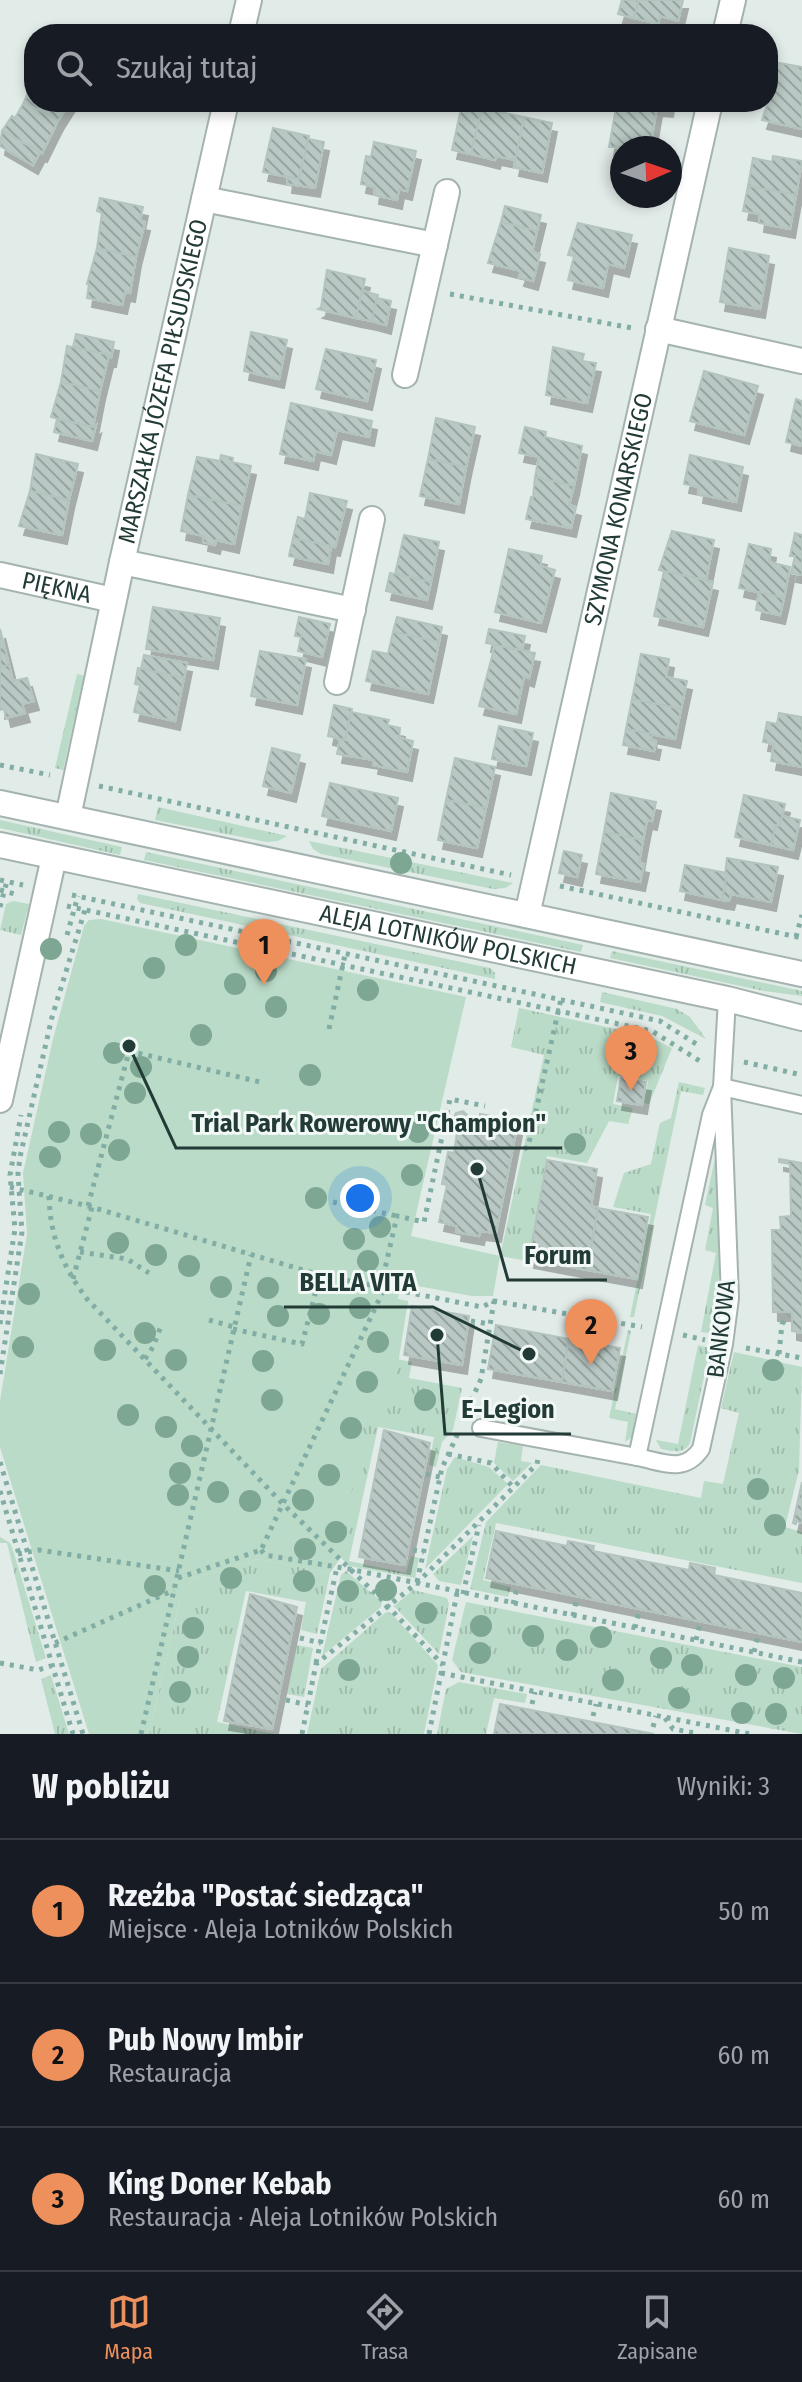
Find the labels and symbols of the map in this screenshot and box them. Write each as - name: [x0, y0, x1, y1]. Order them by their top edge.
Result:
- north arrow: [610, 136, 682, 208]
- street label: MARSZAŁKA JÓZEFA PIŁSUDSKIEGO: [113, 216, 213, 546]
- street label: SZYMONA KONARSKIEGO: [579, 390, 658, 628]
- street label: PIĘKNA: [19, 566, 94, 609]
- street label: ALEJA LOTNIKÓW POLSKICH: [317, 899, 579, 981]
- pin: 1: [238, 919, 290, 985]
- pin: 3: [605, 1025, 657, 1091]
- callout: Trial Park Rowerowy "Champion": [176, 1098, 562, 1148]
- text: Trial Park Rowerowy "Champion": [192, 1108, 546, 1139]
- your location: [340, 1178, 380, 1218]
- callout: Forum: [508, 1230, 607, 1280]
- text: Forum: [524, 1240, 592, 1271]
- callout: BELLA VITA: [284, 1257, 433, 1307]
- text: BELLA VITA: [300, 1267, 417, 1298]
- street label: BANKOWA: [701, 1278, 741, 1379]
- pin: 2: [565, 1299, 617, 1365]
- callout: E-Legion: [445, 1384, 571, 1434]
- text: E-Legion: [461, 1394, 555, 1425]

